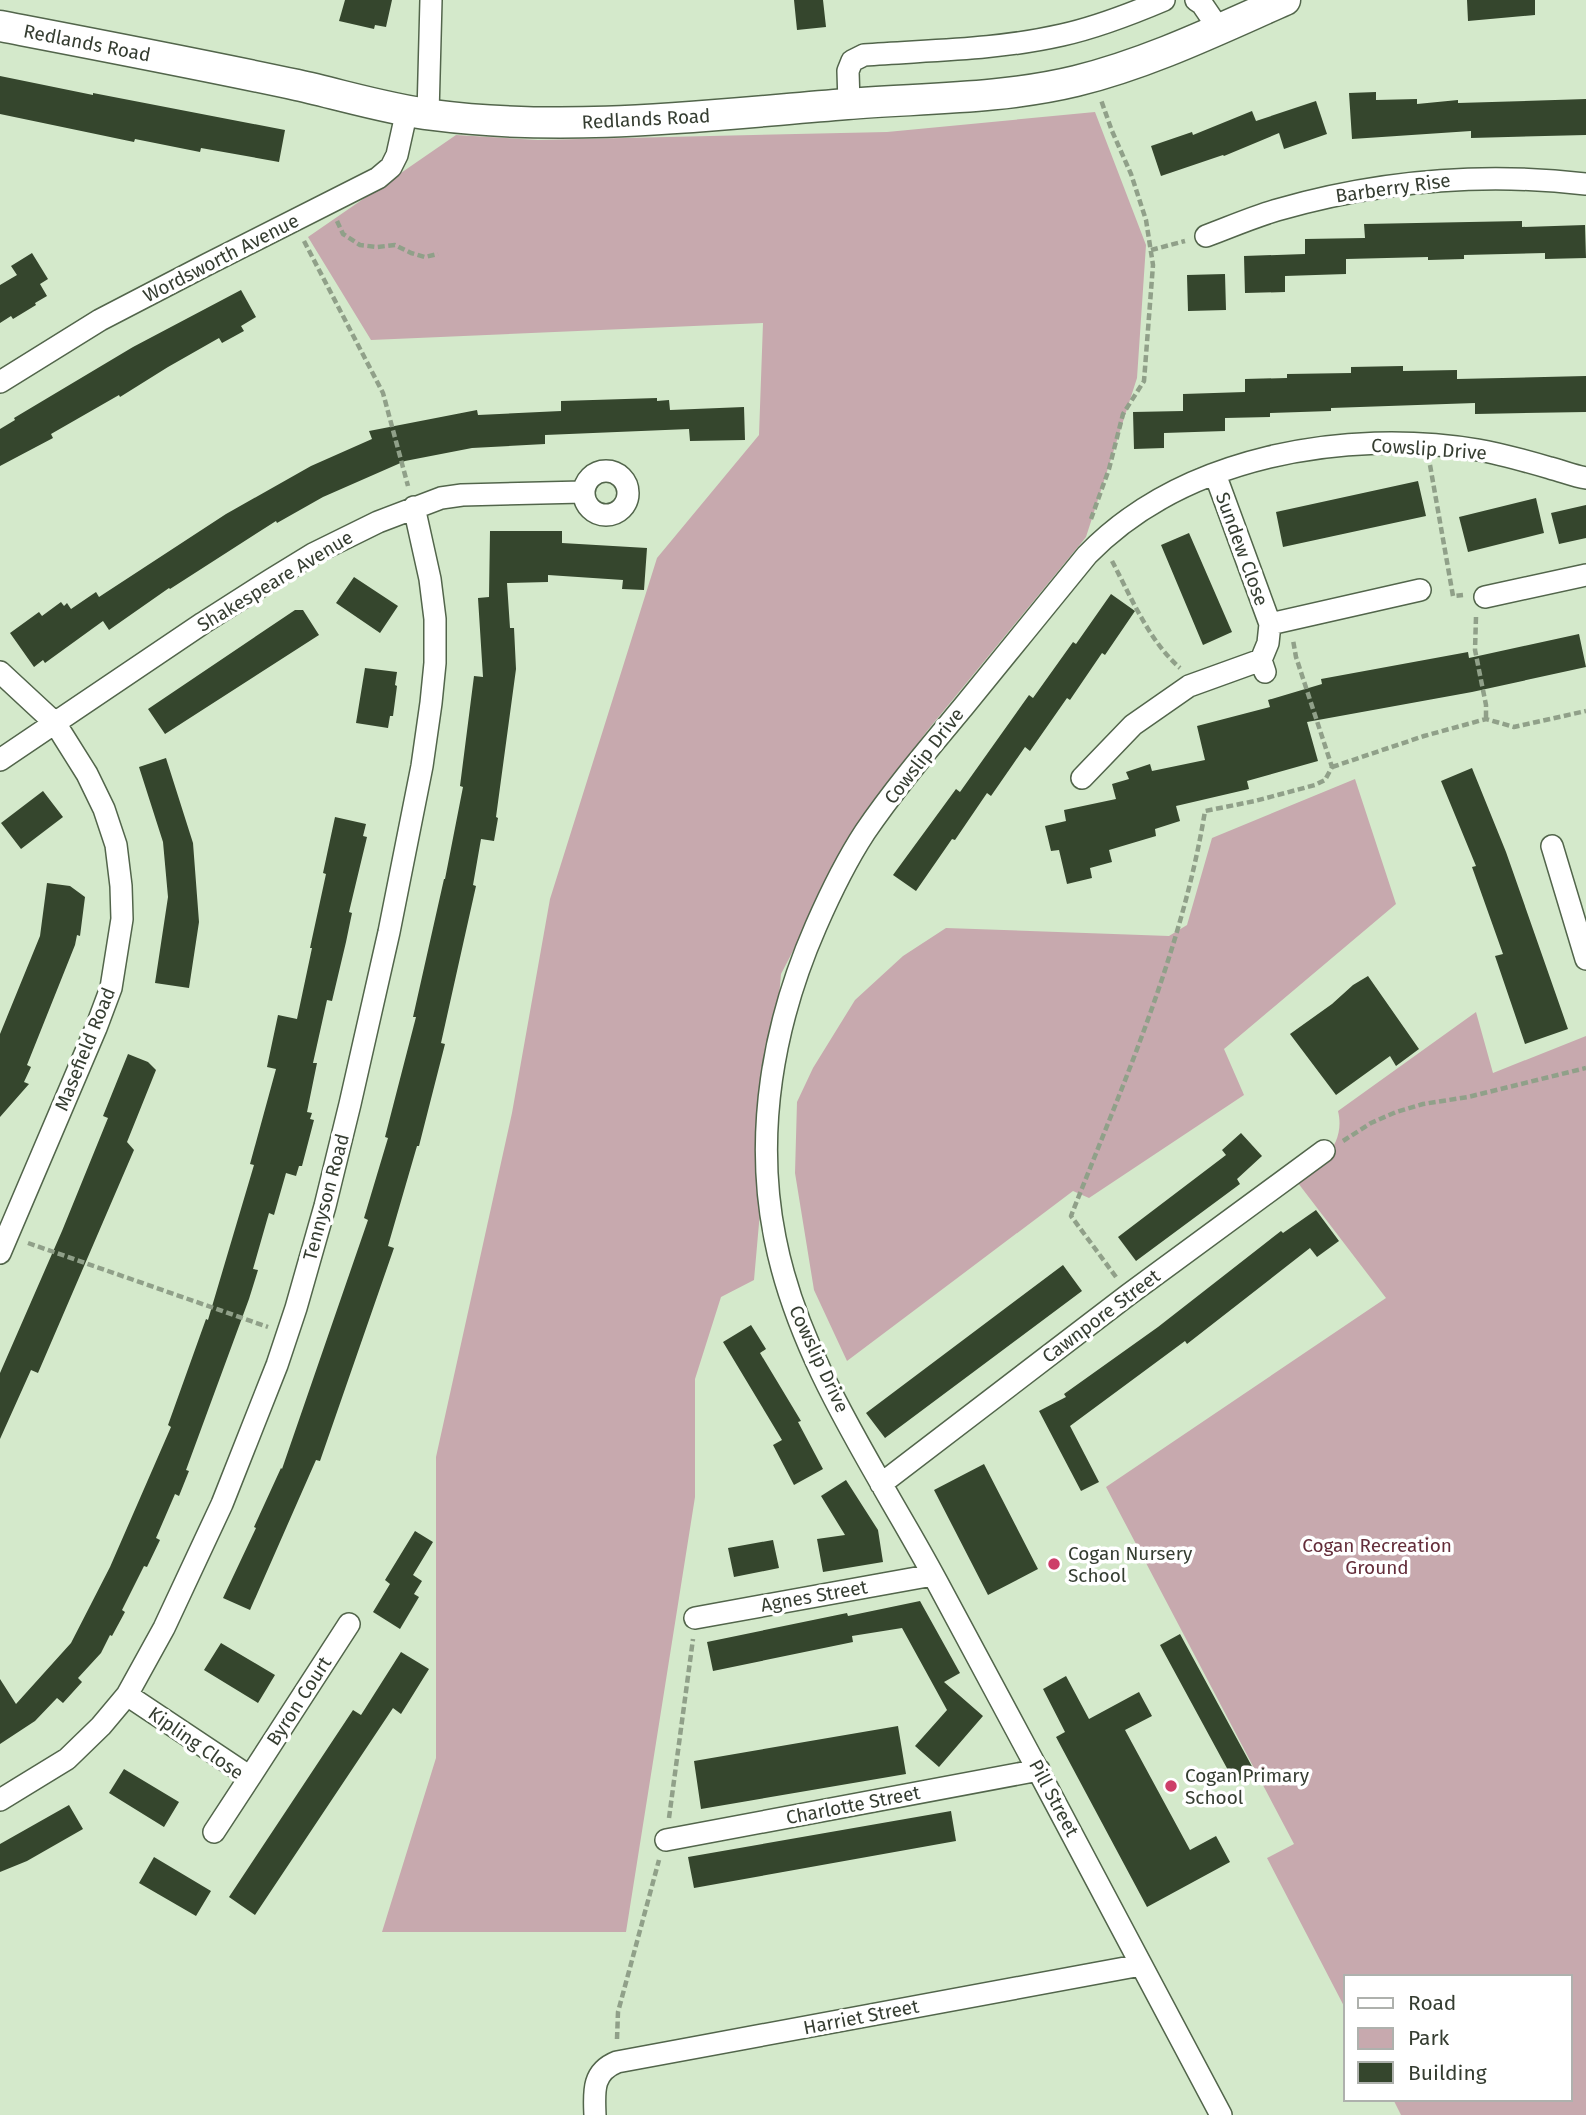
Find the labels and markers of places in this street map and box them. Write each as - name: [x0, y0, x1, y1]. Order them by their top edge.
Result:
- place label: Cogan Nursery School: [1068, 1542, 1193, 1587]
- marker: Cogan Nursery School: [1046, 1556, 1062, 1572]
- place label: Cogan Primary School: [1185, 1764, 1310, 1809]
- marker: Cogan Primary School: [1163, 1778, 1179, 1794]

